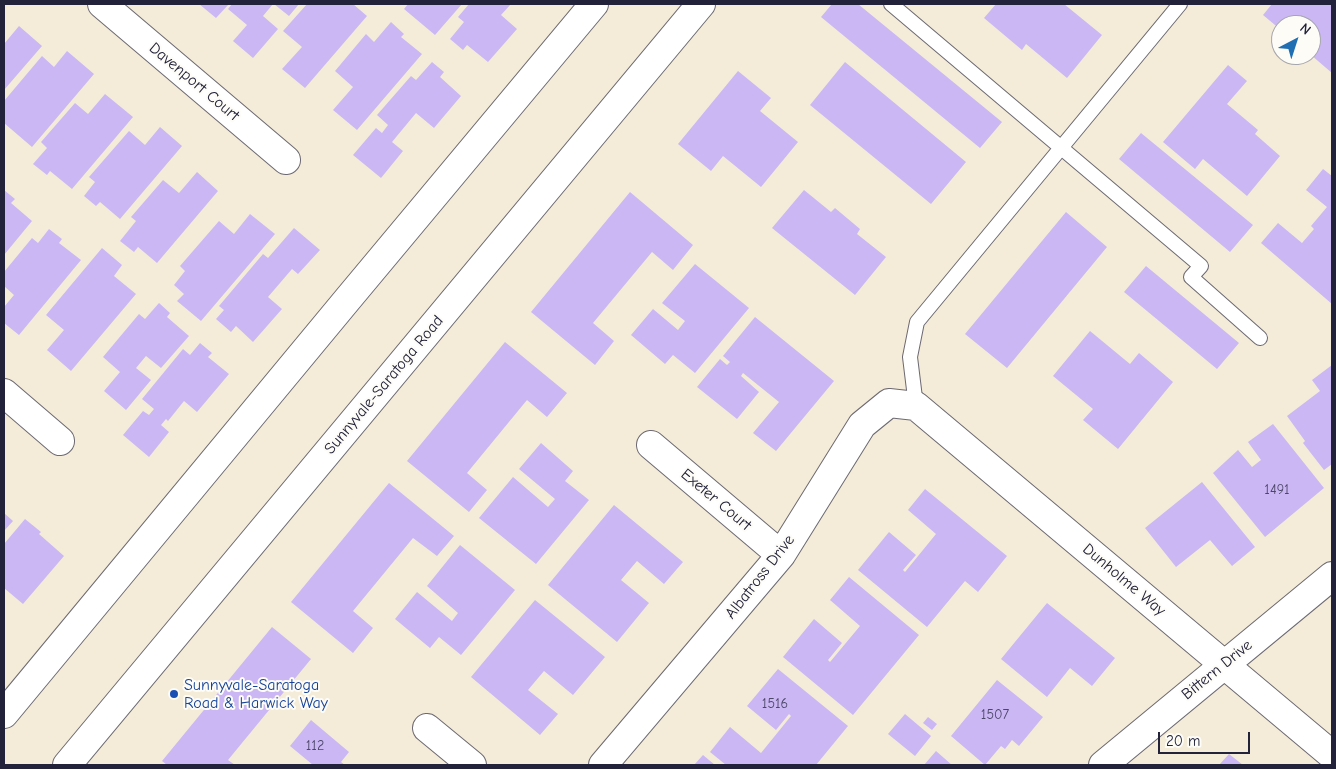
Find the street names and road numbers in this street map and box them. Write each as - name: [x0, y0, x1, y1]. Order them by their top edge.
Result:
- street label: Davenport Court: [145, 39, 243, 125]
- street label: Sunnyvale-Saratoga Road: [320, 312, 448, 458]
- street label: Exeter Court: [677, 465, 755, 535]
- street label: Albatross Drive: [721, 531, 799, 623]
- street label: Dunholme Way: [1079, 540, 1169, 620]
- street label: Bittern Drive: [1178, 636, 1256, 704]

